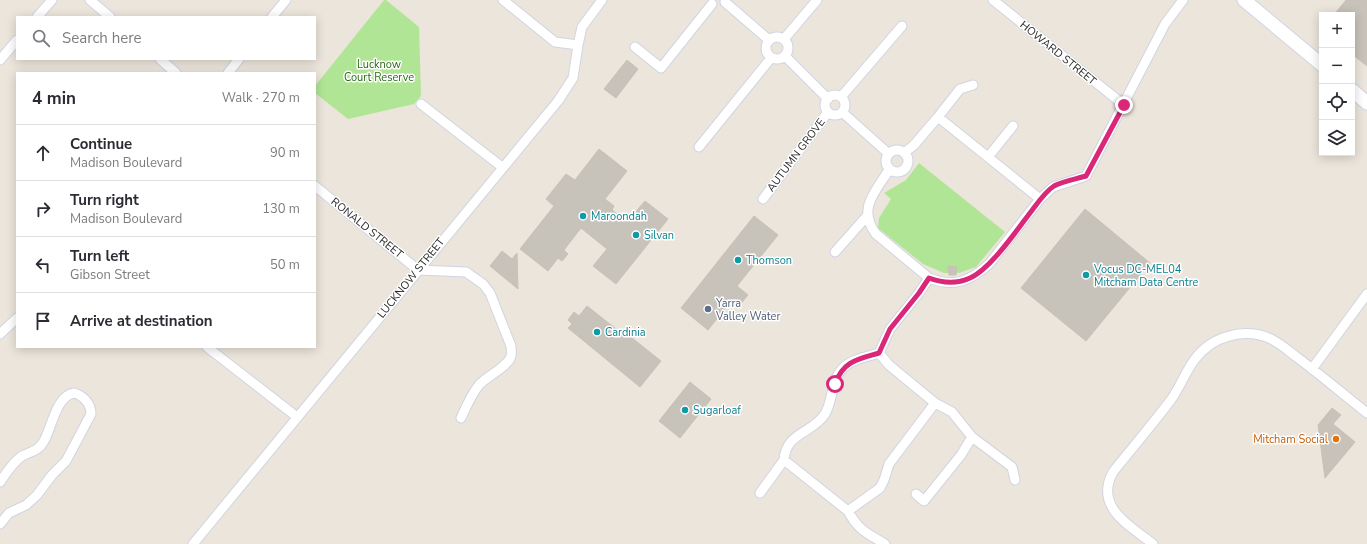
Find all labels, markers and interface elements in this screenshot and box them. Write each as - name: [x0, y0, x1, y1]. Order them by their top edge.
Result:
- map controls: [1319, 12, 1355, 156]
- button: +: [1319, 12, 1355, 48]
- search box: [16, 16, 316, 60]
- street label: HOWARD STREET: [1017, 17, 1100, 89]
- icon: search: [30, 27, 52, 49]
- text: Search here: [62, 28, 142, 48]
- button: −: [1319, 48, 1355, 84]
- park label: Lucknow Court Reserve: [344, 57, 414, 85]
- button: locate: [1319, 84, 1355, 120]
- text: 4 min: [32, 87, 76, 110]
- text: Walk · 270 m: [222, 89, 300, 107]
- route end: [1115, 96, 1133, 114]
- street label: AUTUMN GROVE: [763, 115, 829, 195]
- button: layers: [1319, 120, 1355, 156]
- text: Continue: [70, 134, 132, 154]
- icon: ahead: [32, 142, 54, 164]
- text: 90 m: [270, 144, 300, 162]
- text: Madison Boulevard: [70, 154, 182, 172]
- text: Turn right: [70, 190, 139, 210]
- street label: RONALD STREET: [328, 194, 406, 262]
- icon: right: [32, 198, 54, 220]
- text: 130 m: [262, 200, 300, 218]
- place label: Maroondah: [591, 209, 647, 224]
- text: Madison Boulevard: [70, 210, 182, 228]
- marker: Maroondah: [578, 211, 588, 221]
- place label: Silvan: [644, 228, 674, 243]
- marker: Silvan: [631, 230, 641, 240]
- street label: LUCKNOW STREET: [374, 234, 448, 321]
- text: Turn left: [70, 246, 129, 266]
- place label: Thomson: [746, 253, 792, 268]
- icon: left: [32, 254, 54, 276]
- marker: Thomson: [733, 255, 743, 265]
- text: 50 m: [270, 256, 300, 274]
- place label: Vocus DC-MEL04 Mitcham Data Centre: [1093, 262, 1198, 290]
- text: Gibson Street: [70, 266, 150, 284]
- marker: Vocus DC-MEL04 Mitcham Data Centre: [1081, 270, 1091, 280]
- place label: Yarra Valley Water: [715, 296, 780, 324]
- marker: Yarra Valley Water: [703, 304, 713, 314]
- icon: arrive: [32, 310, 54, 332]
- text: Arrive at destination: [70, 311, 213, 331]
- place label: Cardinia: [605, 325, 646, 340]
- marker: Cardinia: [592, 327, 602, 337]
- route start: [826, 375, 844, 393]
- place label: Sugarloaf: [693, 403, 741, 418]
- marker: Sugarloaf: [680, 405, 690, 415]
- place label: Mitcham Social: [1253, 432, 1329, 447]
- marker: Mitcham Social: [1331, 434, 1341, 444]

